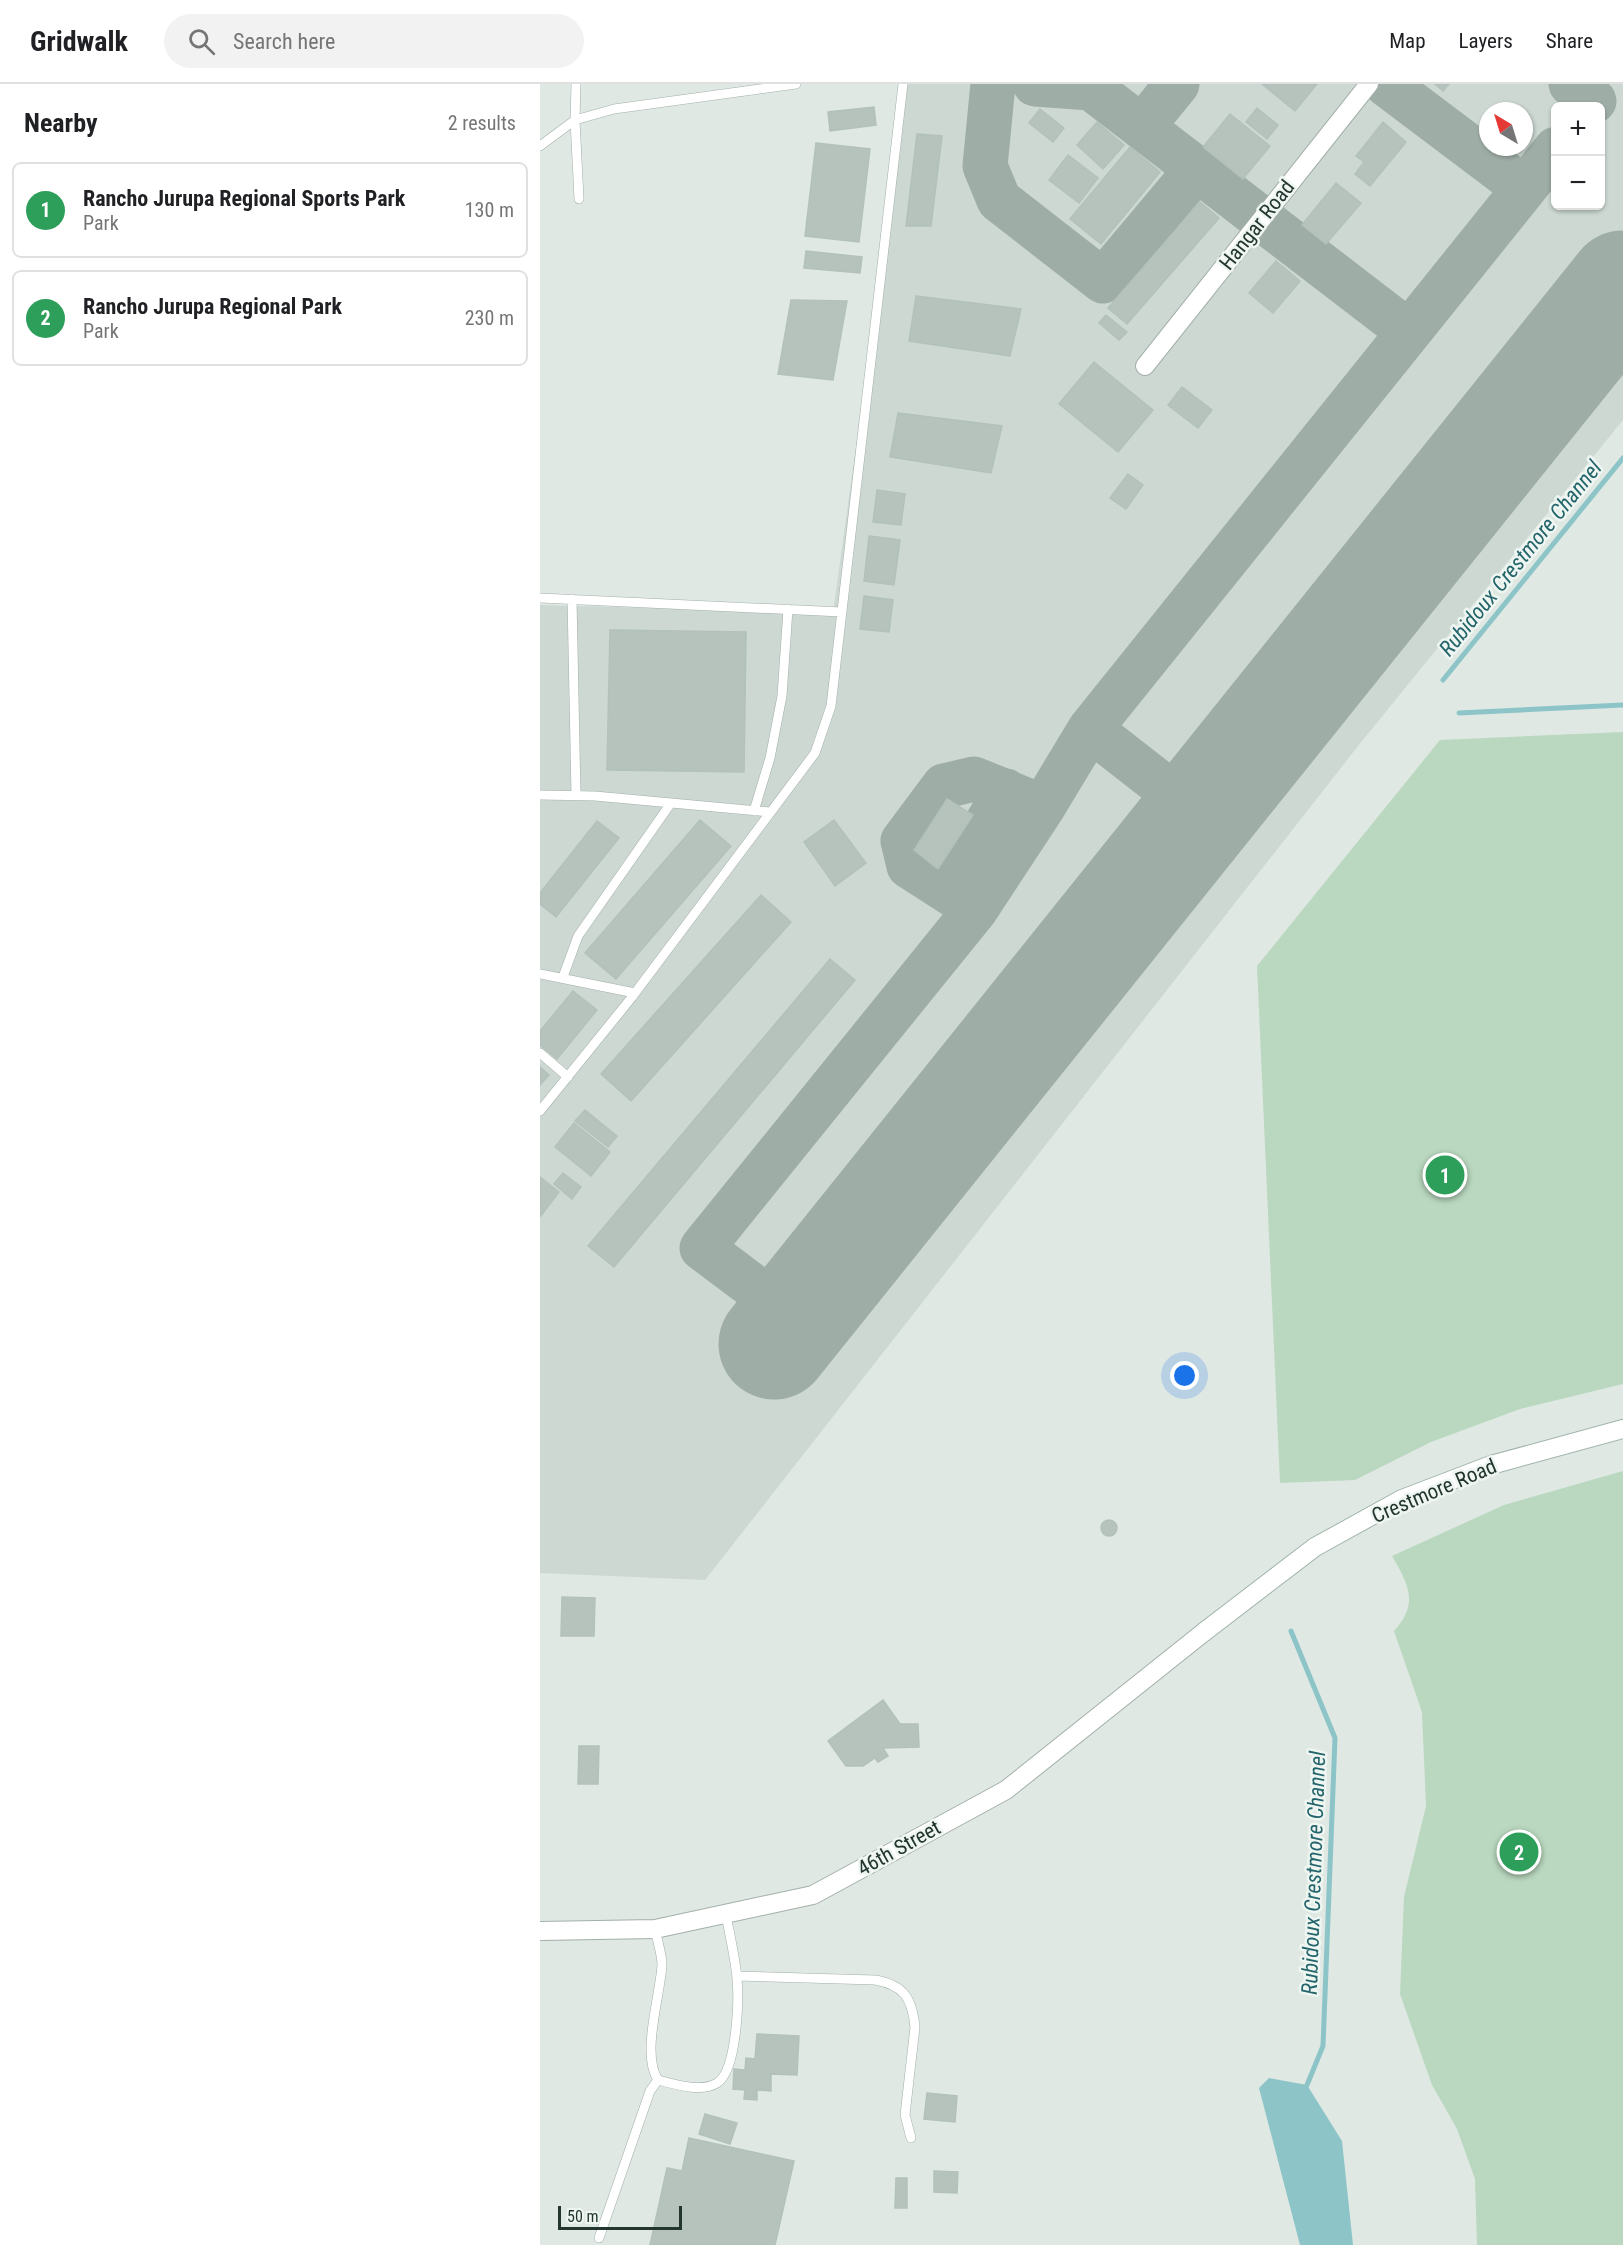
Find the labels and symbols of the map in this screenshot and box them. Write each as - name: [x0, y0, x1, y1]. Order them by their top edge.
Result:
- north arrow: [1479, 102, 1533, 156]
- street label: Hangar Road: [1215, 175, 1299, 275]
- water label: Rubidoux Crestmore Channel: [1434, 455, 1607, 661]
- pin: 1: [1426, 1152, 1464, 1198]
- your location: [1170, 1361, 1199, 1390]
- street label: Crestmore Road: [1368, 1454, 1500, 1528]
- water label: Rubidoux Crestmore Channel: [1297, 1750, 1330, 1995]
- street label: 46th Street: [853, 1815, 945, 1881]
- pin: 2: [1500, 1830, 1538, 1874]
- scale bar: [558, 2203, 682, 2230]

